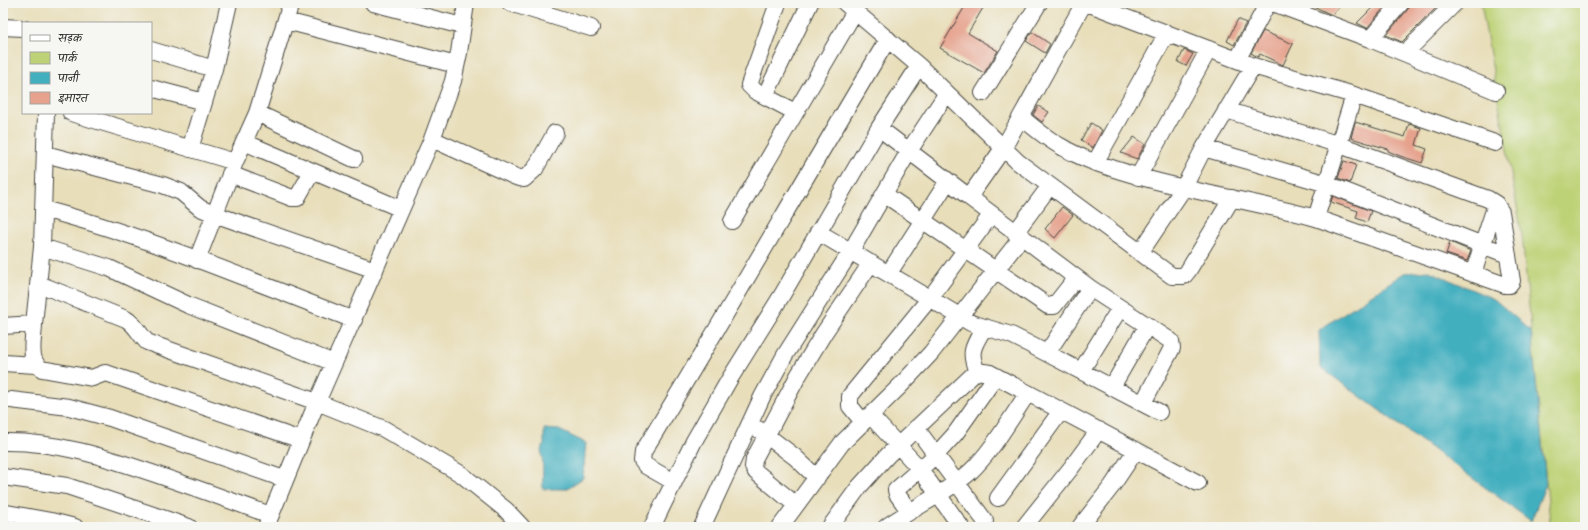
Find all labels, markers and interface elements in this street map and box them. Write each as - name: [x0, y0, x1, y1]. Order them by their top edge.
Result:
- legend: [22, 22, 152, 114]
- text: सड़क: [58, 29, 84, 48]
- text: पार्क: [57, 49, 79, 68]
- text: पानी: [57, 69, 81, 88]
- text: इमारत: [58, 89, 90, 108]

